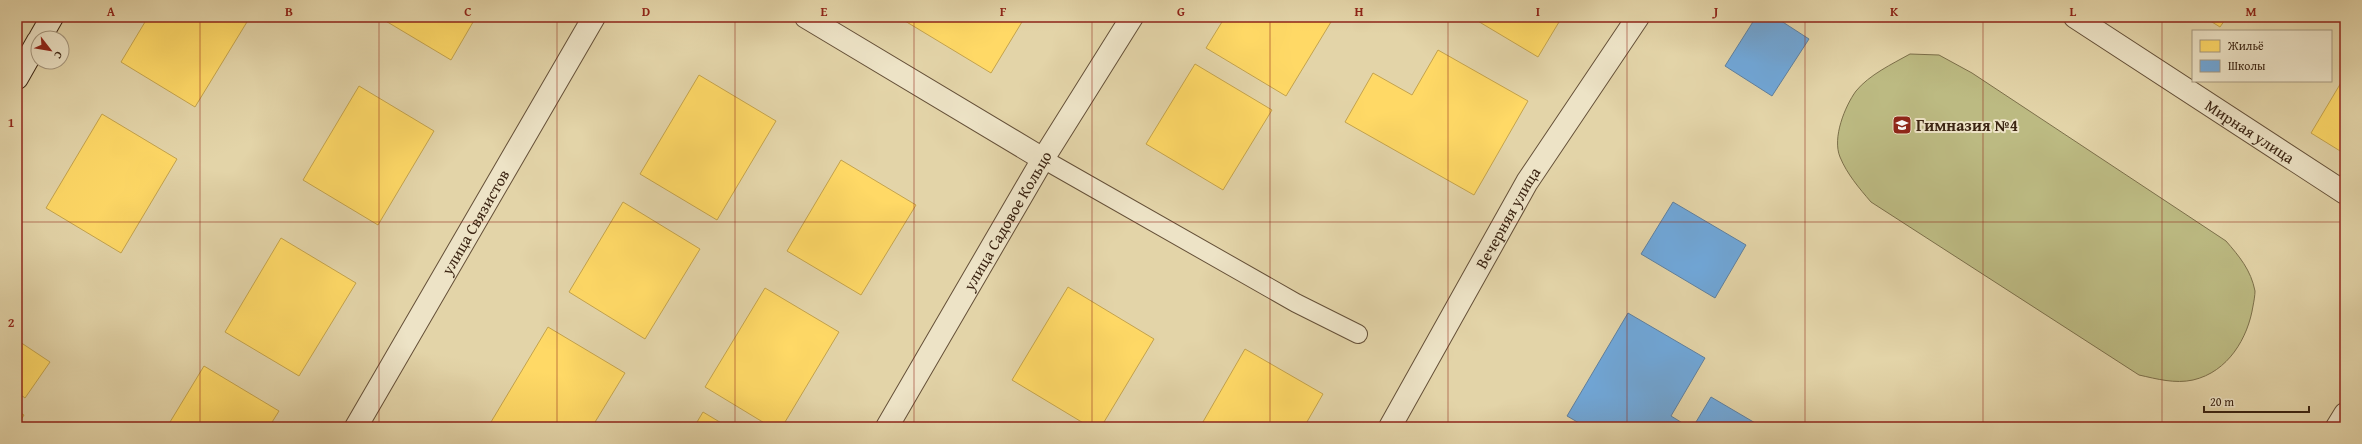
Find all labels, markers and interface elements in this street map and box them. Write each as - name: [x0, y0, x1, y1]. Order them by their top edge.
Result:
- text: A: [107, 2, 116, 21]
- text: B: [285, 2, 293, 21]
- text: C: [464, 2, 472, 21]
- text: D: [642, 2, 650, 21]
- text: E: [821, 2, 828, 21]
- text: F: [1000, 2, 1007, 21]
- text: G: [1177, 2, 1185, 21]
- text: H: [1354, 2, 1364, 21]
- text: I: [1536, 2, 1540, 21]
- text: J: [1712, 2, 1719, 21]
- text: K: [1890, 2, 1899, 21]
- text: L: [2070, 2, 2077, 21]
- text: M: [2245, 2, 2257, 21]
- north arrow: [30, 30, 70, 70]
- legend: [2192, 30, 2332, 82]
- text: Жильё: [2227, 37, 2264, 54]
- text: С: [50, 48, 67, 62]
- text: Школы: [2228, 57, 2266, 74]
- street label: Мирная улица: [2201, 93, 2300, 169]
- text: 1: [8, 113, 14, 132]
- place label: Гимназия №4: [1916, 113, 2018, 137]
- school or university icon: Гимназия №4: [1891, 114, 1913, 136]
- street label: улица Садовое Кольцо: [956, 146, 1058, 296]
- street label: Вечерняя улица: [1469, 162, 1546, 273]
- street label: улица Связистов: [434, 165, 515, 280]
- text: 2: [8, 313, 15, 332]
- scale bar: [2204, 388, 2309, 414]
- text: 20 m: [2210, 393, 2234, 410]

